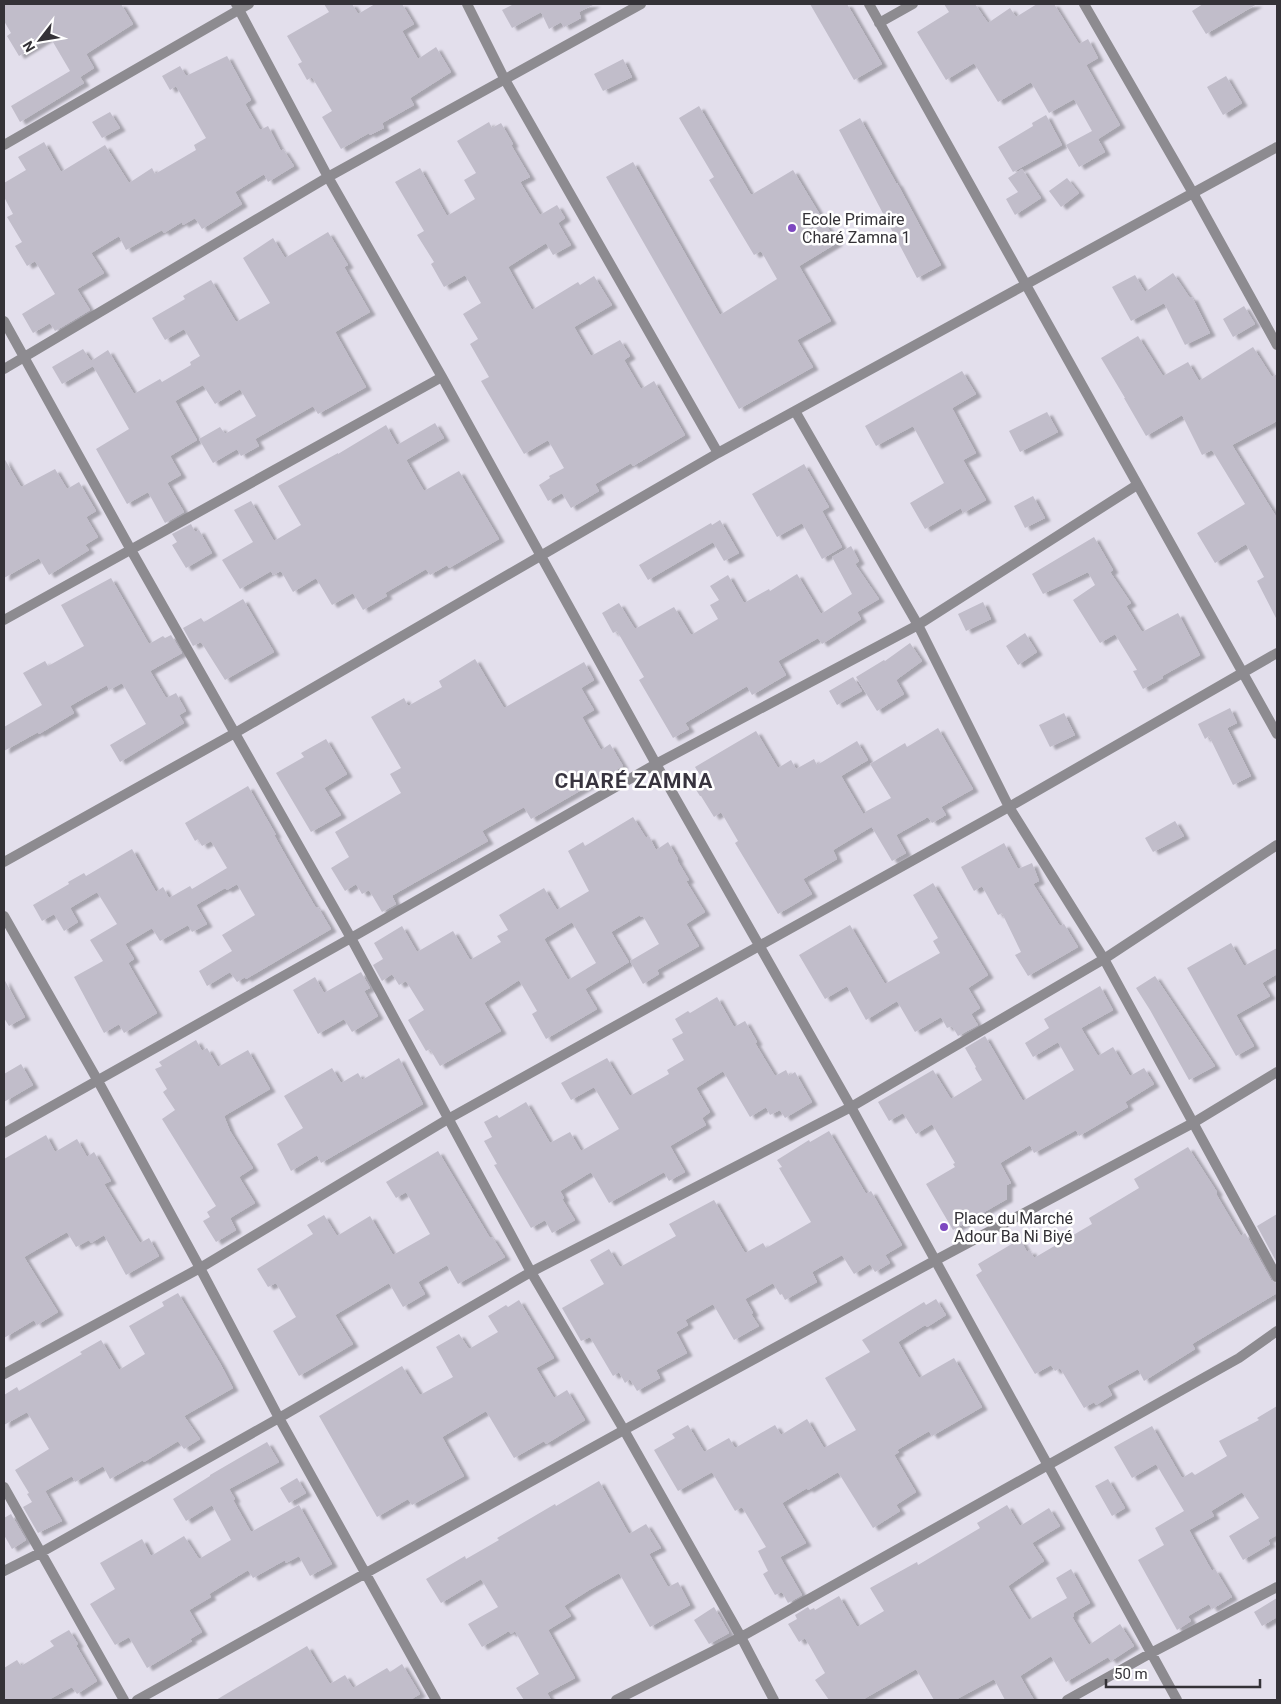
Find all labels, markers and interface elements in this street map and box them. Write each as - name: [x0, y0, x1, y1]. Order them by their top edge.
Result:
- north arrow: [15, 15, 65, 65]
- text: N: [19, 38, 38, 55]
- place label: Ecole Primaire Charé Zamna 1: [802, 210, 910, 247]
- marker: Ecole Primaire Charé Zamna 1: [786, 222, 798, 234]
- district label: CHARÉ ZAMNA: [555, 769, 713, 793]
- place label: Place du Marché Adour Ba Ni Biyé: [954, 1209, 1073, 1246]
- marker: Place du Marché Adour Ba Ni Biyé: [938, 1221, 950, 1233]
- scale bar: [1106, 1656, 1260, 1688]
- text: 50 m: [1114, 1665, 1148, 1683]

